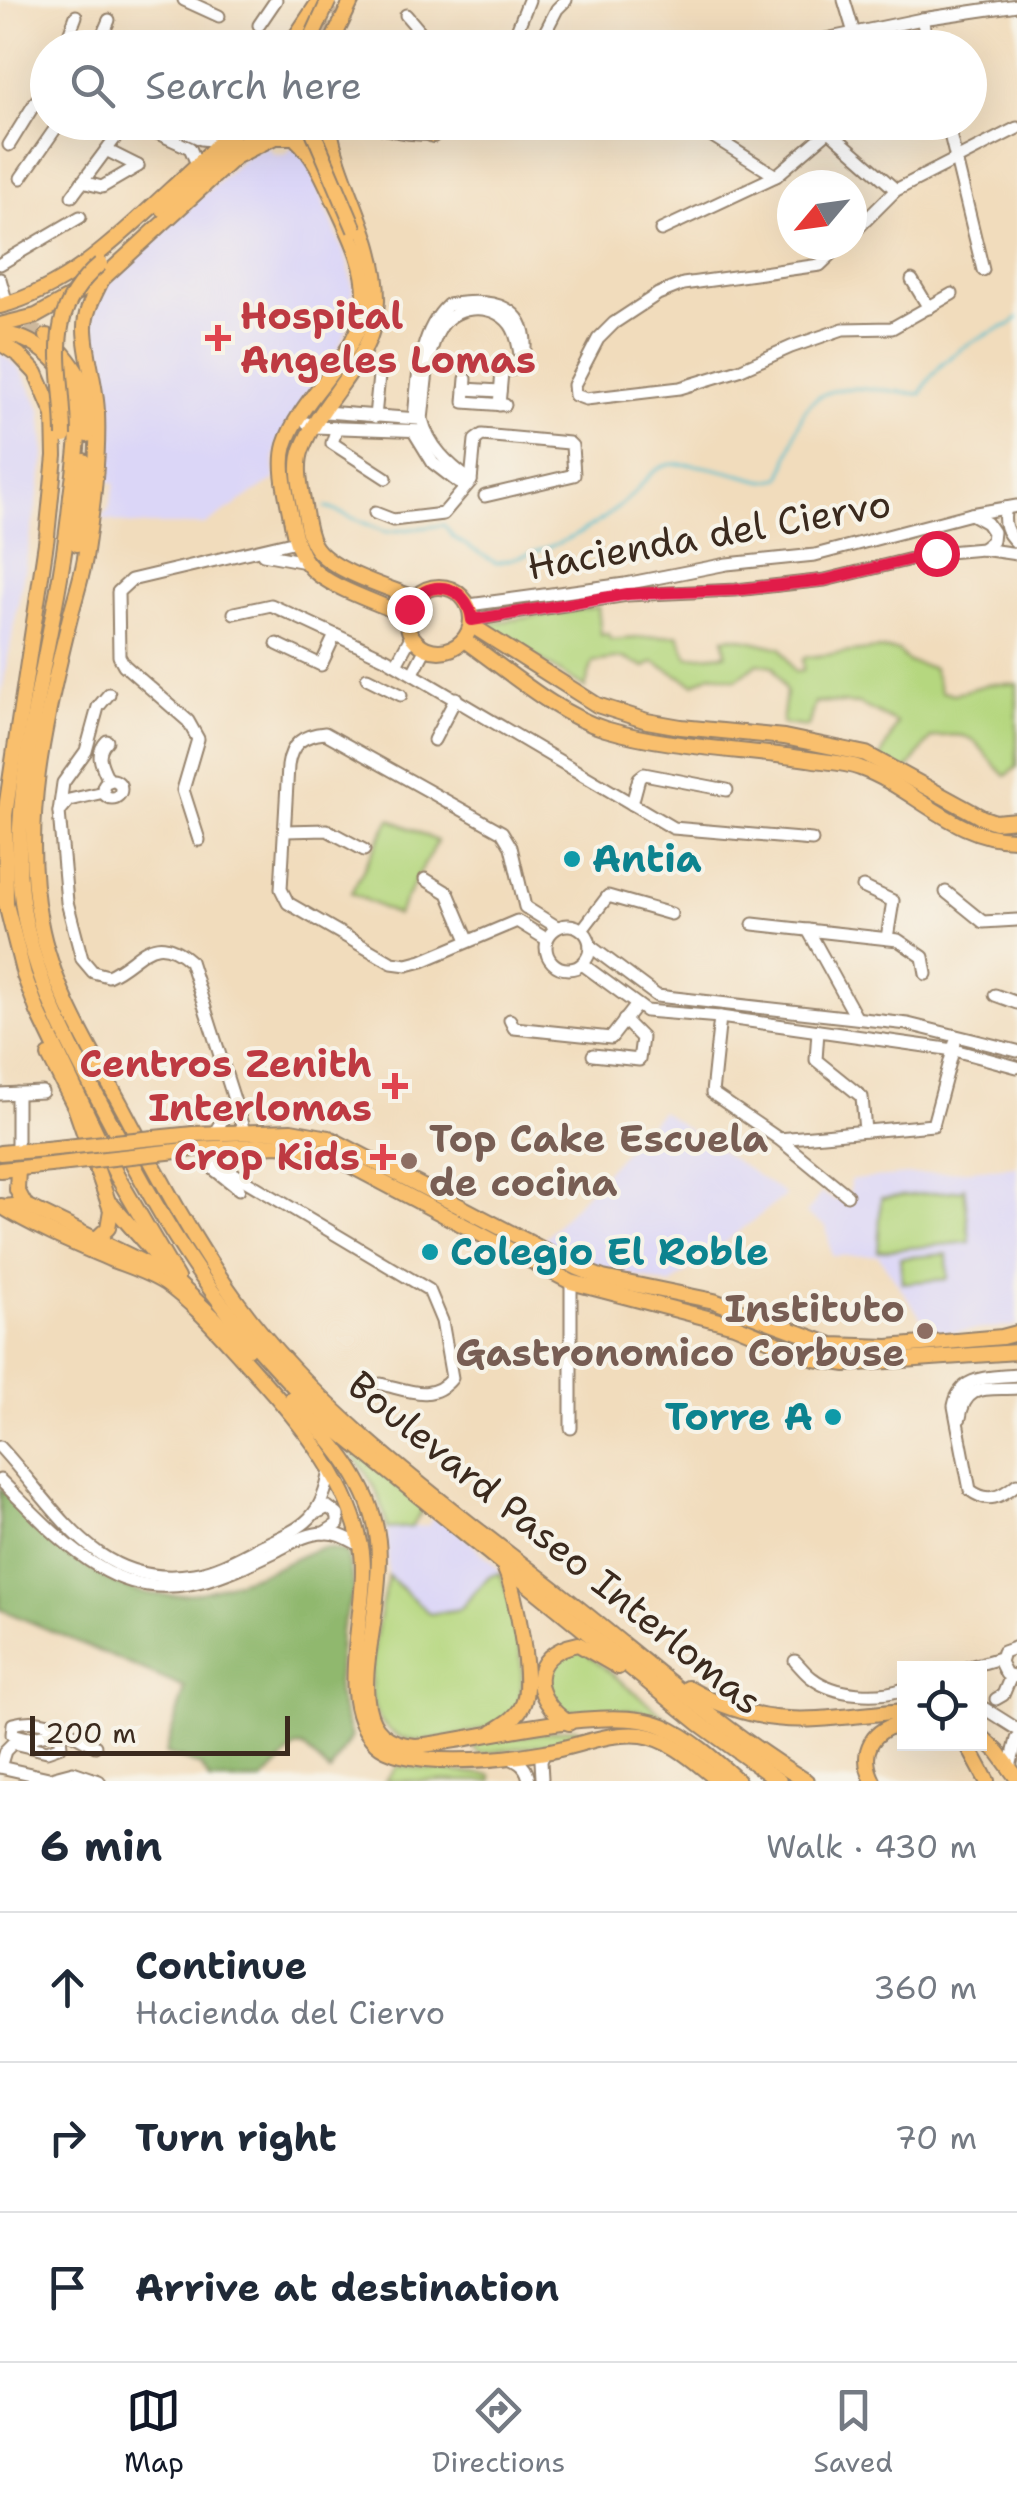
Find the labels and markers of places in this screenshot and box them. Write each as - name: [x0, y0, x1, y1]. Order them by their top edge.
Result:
- place label: Hospital Angeles Lomas: [240, 290, 536, 385]
- marker: Hospital Angeles Lomas: [205, 325, 231, 351]
- place label: Antia: [592, 833, 702, 884]
- marker: Antia: [561, 848, 583, 870]
- place label: Centros Zenith Interlomas: [79, 1038, 372, 1133]
- marker: Centros Zenith Interlomas: [382, 1073, 408, 1099]
- place label: Top Cake Escuela de cocina: [429, 1113, 768, 1208]
- place label: Crop Kids: [174, 1131, 360, 1182]
- marker: Crop Kids: [370, 1144, 396, 1170]
- marker: Top Cake Escuela de cocina: [398, 1150, 420, 1172]
- place label: Colegio El Roble: [450, 1226, 769, 1277]
- marker: Colegio El Roble: [419, 1241, 441, 1263]
- place label: Instituto Gastronomico Corbuse: [455, 1283, 905, 1378]
- marker: Instituto Gastronomico Corbuse: [914, 1320, 936, 1342]
- place label: Torre A: [665, 1391, 813, 1442]
- marker: Torre A: [822, 1406, 844, 1428]

